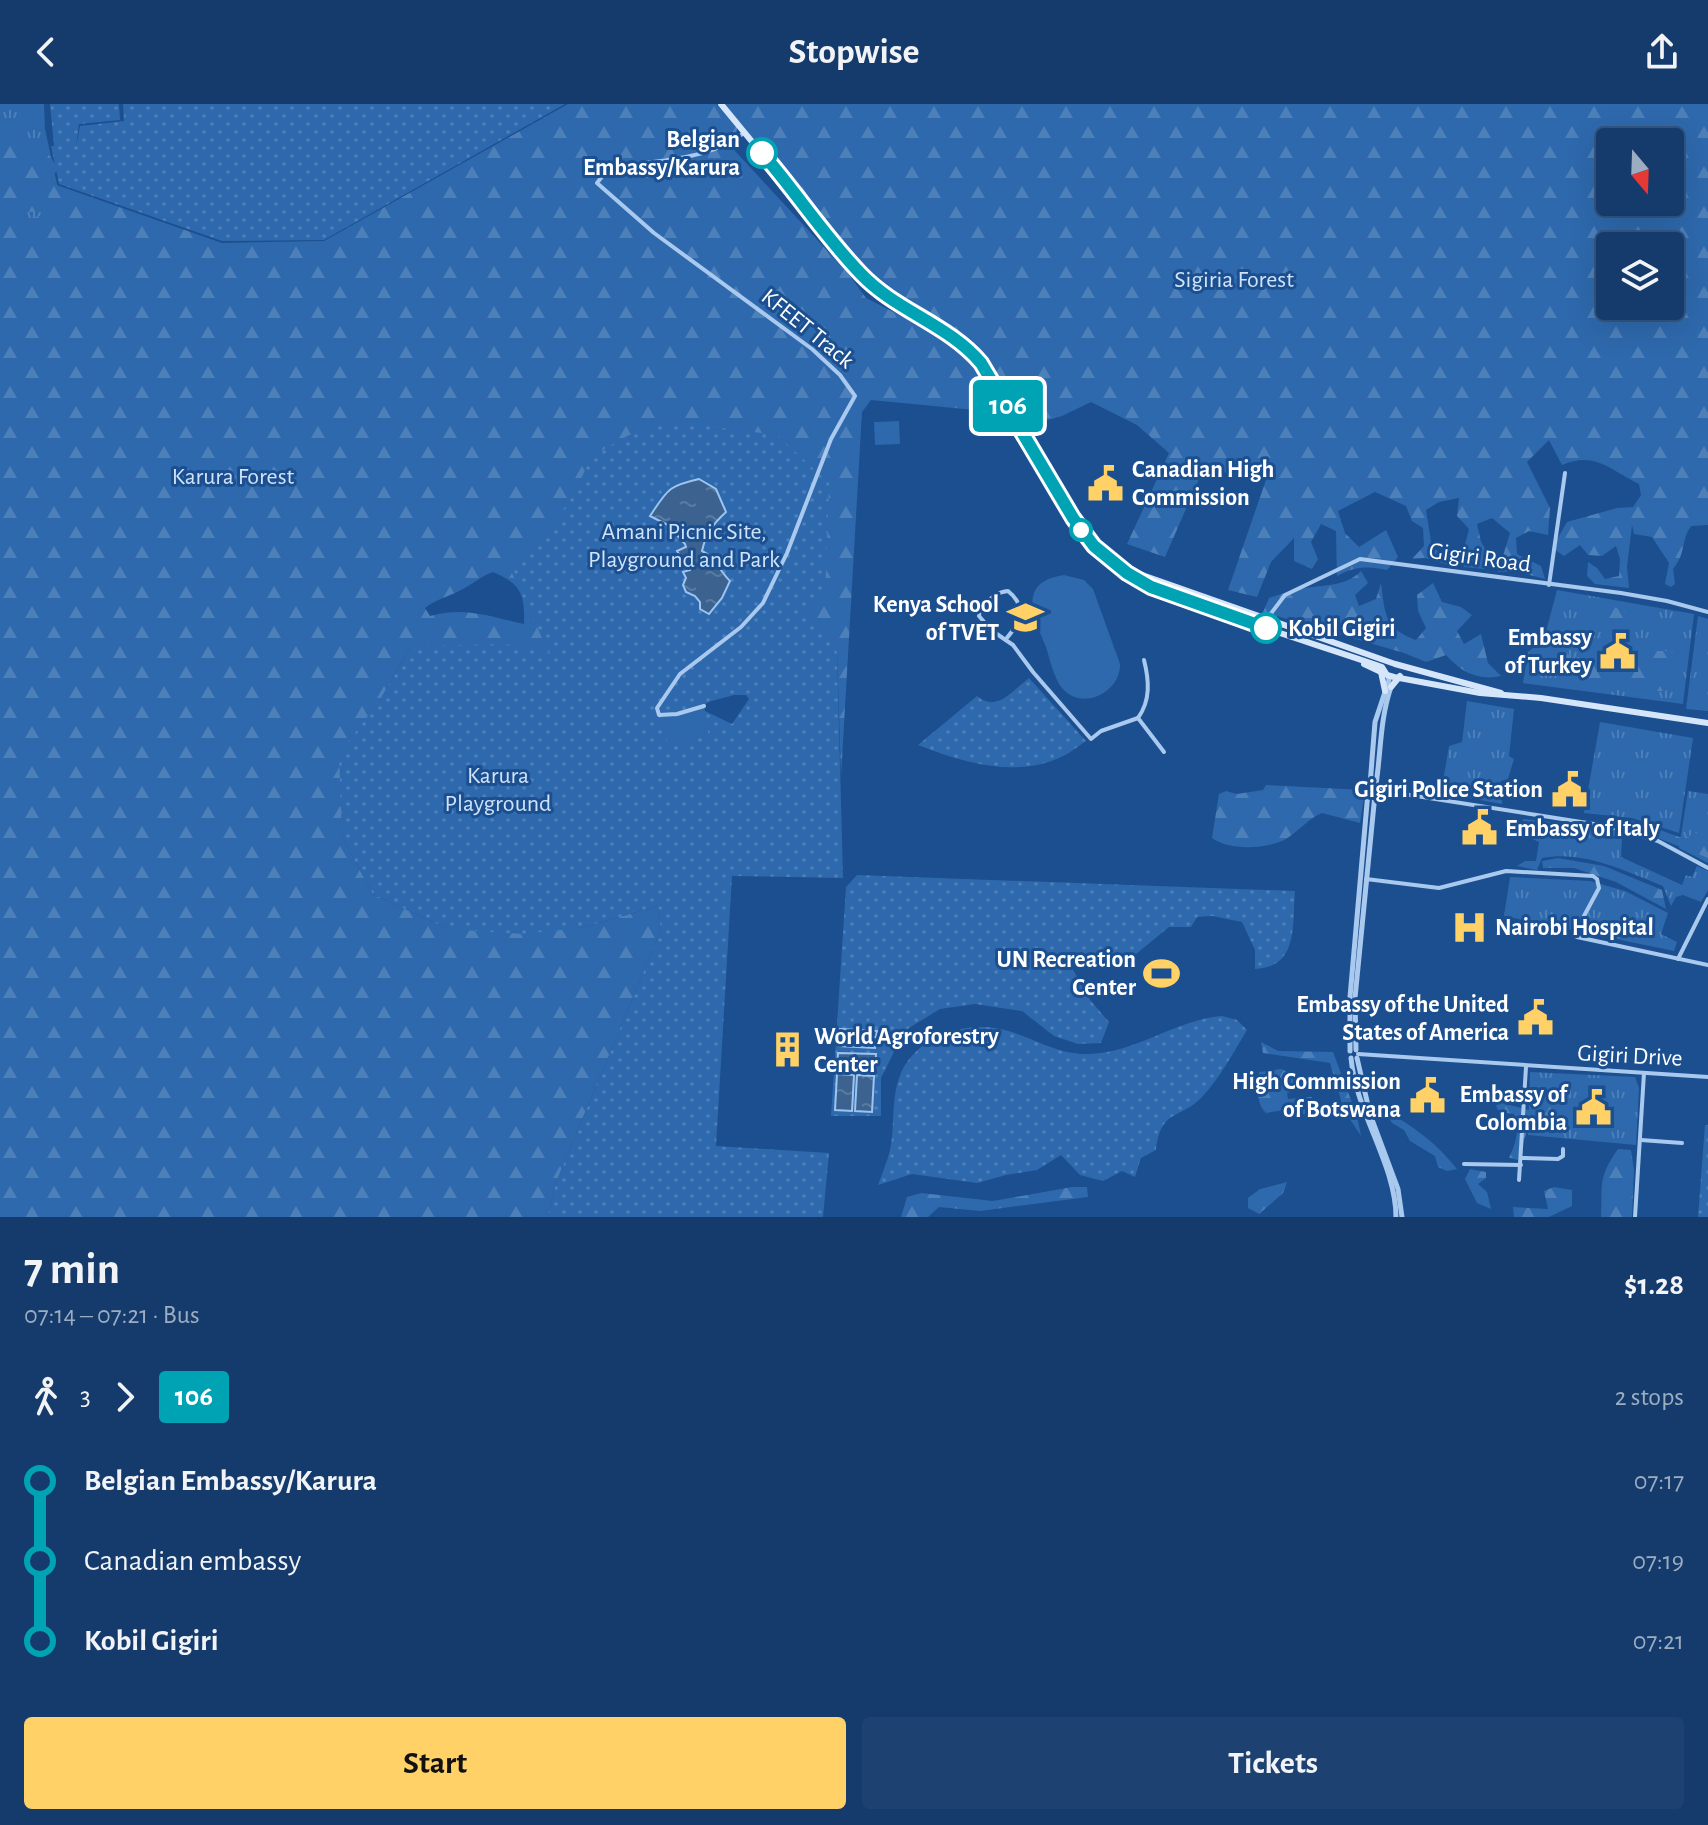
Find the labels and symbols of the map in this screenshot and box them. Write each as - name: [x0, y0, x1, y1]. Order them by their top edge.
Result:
- place label: Belgian Embassy/Karura: [583, 128, 740, 180]
- north arrow: [1596, 128, 1684, 216]
- marker: Belgian Embassy/Karura: [747, 138, 777, 168]
- park label: Sigiria Forest: [1174, 268, 1294, 292]
- street label: KFEET Track: [757, 284, 858, 373]
- line badge: 106: [962, 380, 1054, 432]
- place label: Canadian High Commission: [1132, 458, 1274, 510]
- public building icon: Canadian High Commission: [1087, 464, 1125, 502]
- park label: Karura Forest: [172, 465, 295, 489]
- unlabelled marker: [1070, 519, 1092, 541]
- park label: Amani Picnic Site, Playground and Park: [588, 520, 780, 572]
- street label: Gigiri Road: [1427, 539, 1533, 577]
- place label: Kenya School of TVET: [873, 593, 999, 645]
- school or university icon: Kenya School of TVET: [1006, 599, 1044, 637]
- marker: Kobil Gigiri: [1251, 613, 1281, 643]
- place label: Kobil Gigiri: [1288, 617, 1396, 641]
- place label: Embassy of Turkey: [1505, 626, 1592, 678]
- public building icon: Embassy of Turkey: [1599, 632, 1637, 670]
- park label: Karura Playground: [445, 764, 551, 816]
- public building icon: Gigiri Police Station: [1550, 770, 1588, 808]
- place label: Gigiri Police Station: [1354, 778, 1543, 802]
- public building icon: Embassy of Italy: [1460, 809, 1498, 847]
- place label: Embassy of Italy: [1505, 817, 1660, 841]
- hospital icon: Nairobi Hospital: [1450, 908, 1488, 946]
- place label: Nairobi Hospital: [1495, 916, 1654, 940]
- place label: UN Recreation Center: [997, 948, 1137, 1000]
- sports icon: UN Recreation Center: [1143, 954, 1181, 992]
- place label: Embassy of the United States of America: [1296, 993, 1509, 1045]
- public building icon: Embassy of the United States of America: [1516, 999, 1554, 1037]
- place label: World Agroforestry Center: [814, 1025, 999, 1077]
- building icon: World Agroforestry Center: [769, 1031, 807, 1069]
- street label: Gigiri Drive: [1577, 1041, 1683, 1071]
- place label: High Commission of Botswana: [1232, 1070, 1401, 1122]
- public building icon: High Commission of Botswana: [1408, 1076, 1446, 1114]
- place label: Embassy of Colombia: [1460, 1083, 1569, 1135]
- public building icon: Embassy of Colombia: [1574, 1089, 1612, 1127]

